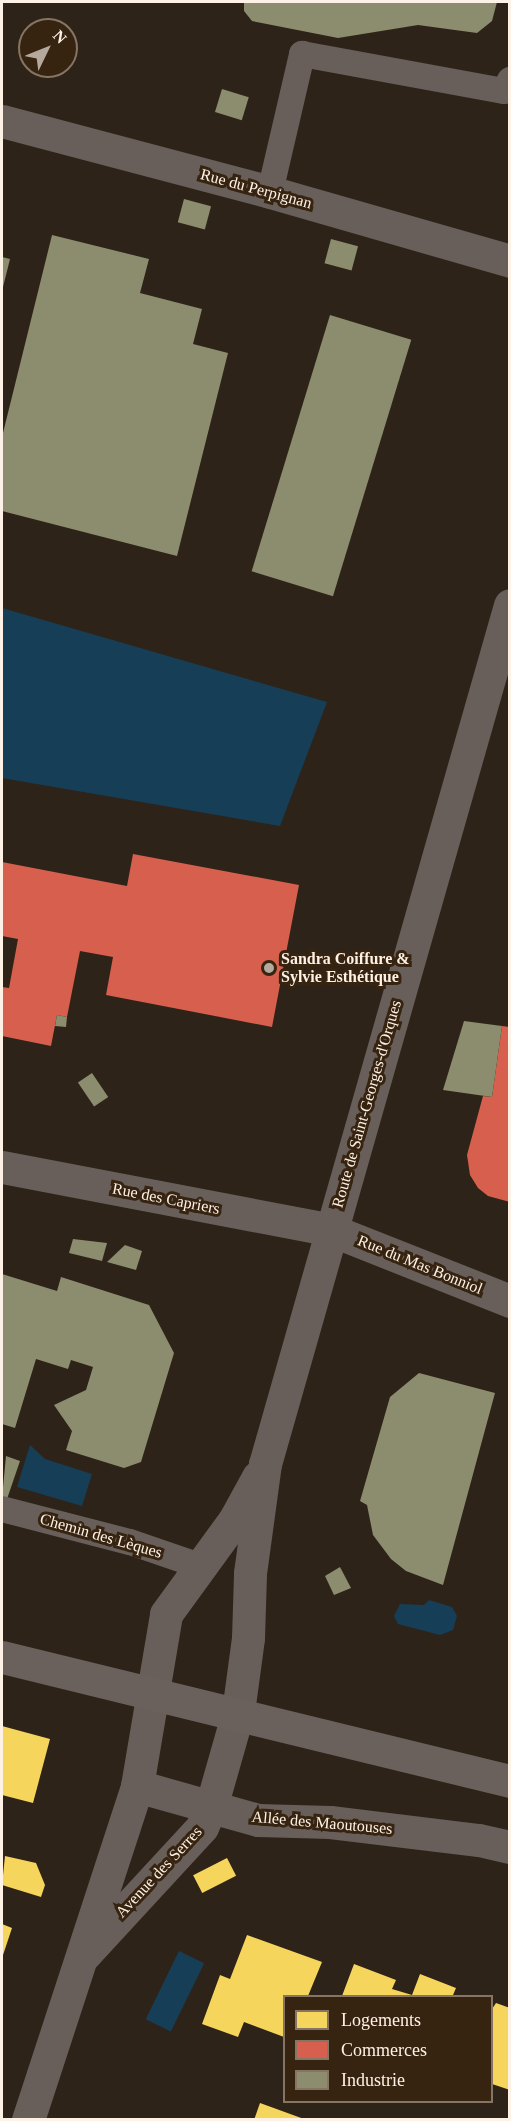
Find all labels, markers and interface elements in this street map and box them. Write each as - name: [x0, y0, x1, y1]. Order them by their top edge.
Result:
- north arrow: [18, 18, 78, 78]
- text: N: [50, 27, 70, 47]
- street label: Rue du Perpignan: [198, 165, 314, 213]
- place label: Sandra Coiffure & Sylvie Esthétique: [281, 949, 410, 987]
- marker: Sandra Coiffure & Sylvie Esthétique: [262, 961, 276, 975]
- street label: Route de Saint-Georges-d'Orques: [328, 998, 406, 1210]
- street label: Rue des Capriers: [111, 1179, 221, 1219]
- street label: Rue du Mas Bonniol: [355, 1231, 485, 1299]
- street label: Chemin des Lèques: [38, 1509, 164, 1563]
- street label: Allée des Maoutouses: [251, 1807, 393, 1839]
- street label: Avenue des Serres: [112, 1822, 206, 1922]
- legend: [283, 1995, 493, 2103]
- text: Logements: [341, 2010, 421, 2030]
- text: Commerces: [341, 2040, 427, 2060]
- text: Industrie: [341, 2070, 405, 2090]

